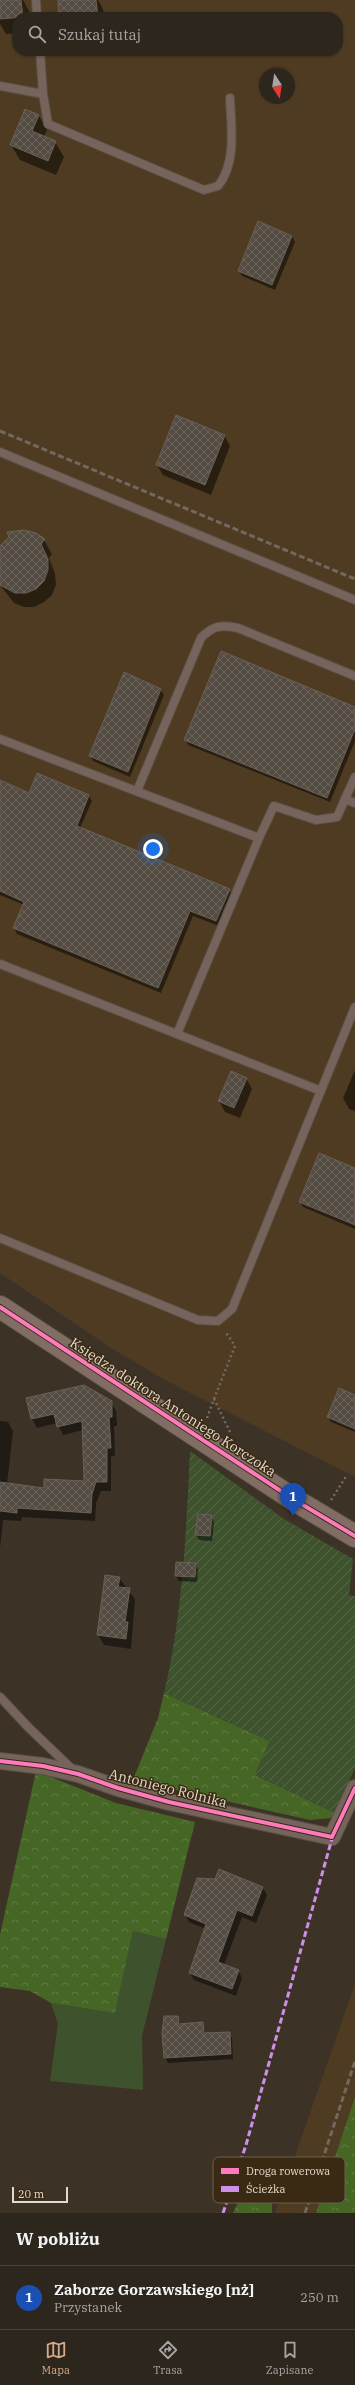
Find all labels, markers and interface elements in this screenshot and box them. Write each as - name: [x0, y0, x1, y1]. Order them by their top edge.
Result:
- search box: [12, 12, 343, 56]
- icon: search: [26, 23, 48, 45]
- text: Szukaj tutaj: [58, 25, 141, 44]
- north arrow: [259, 68, 295, 104]
- your location: [143, 839, 163, 859]
- street label: Księdza doktora Antoniego Korczoka: [67, 1334, 280, 1481]
- pin: 1: [280, 1483, 306, 1516]
- street label: Antoniego Rolnika: [107, 1765, 229, 1812]
- legend: [213, 2157, 345, 2203]
- text: Droga rowerowa: [246, 2164, 330, 2178]
- text: Ścieżka: [246, 2182, 285, 2196]
- scale bar: [12, 2185, 68, 2204]
- text: 20 m: [18, 2187, 44, 2201]
- text: W pobliżu: [16, 2228, 100, 2250]
- text: Zaborze Gorzawskiego [nż]: [54, 2280, 254, 2299]
- text: 1: [25, 2289, 33, 2306]
- text: 250 m: [300, 2289, 339, 2306]
- text: Przystanek: [54, 2299, 122, 2316]
- tab: Mapa: [42, 2339, 70, 2377]
- tab: Trasa: [153, 2339, 183, 2377]
- tab: Zapisane: [266, 2339, 313, 2377]

